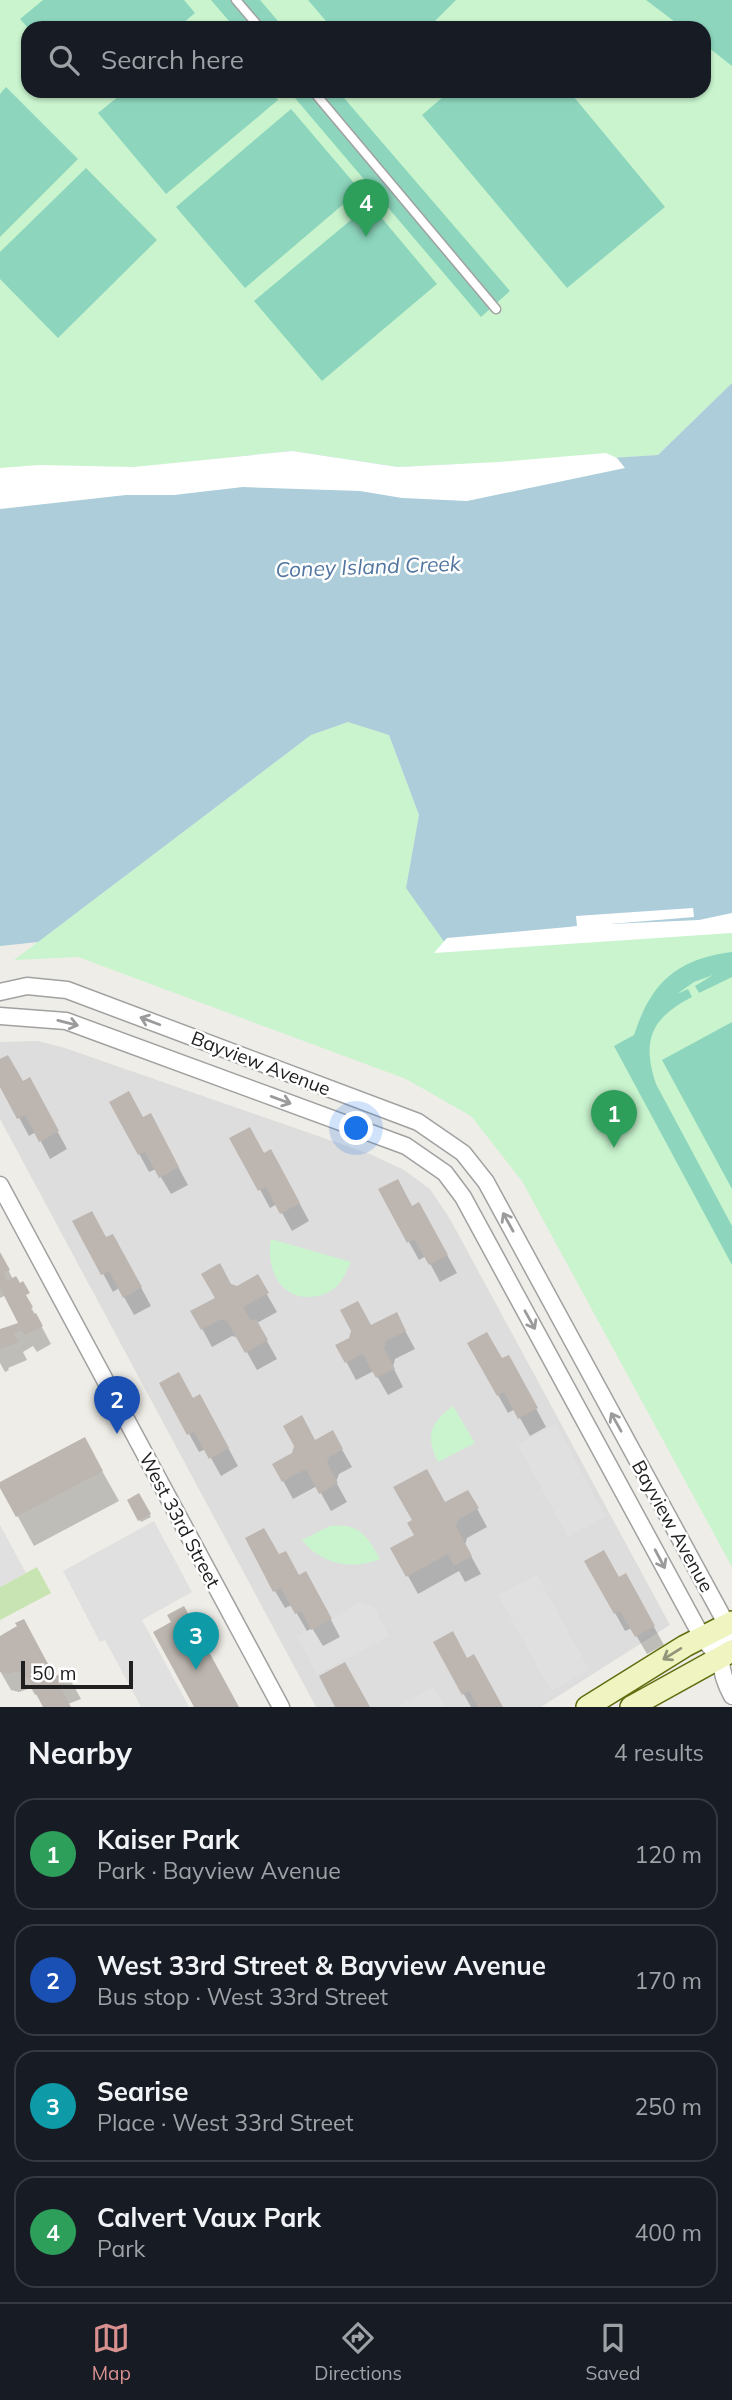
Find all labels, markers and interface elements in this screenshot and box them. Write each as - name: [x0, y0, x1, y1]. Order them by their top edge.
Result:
- search box: [21, 21, 711, 98]
- icon: search: [45, 41, 83, 79]
- text: Search here: [101, 43, 244, 76]
- pin: 4: [343, 179, 389, 237]
- water label: Coney Island Creek: [275, 550, 462, 582]
- one-way arrow: [140, 1014, 162, 1026]
- one-way arrow: [56, 1017, 78, 1030]
- street label: Bayview Avenue: [188, 1025, 334, 1101]
- pin: 1: [591, 1090, 637, 1148]
- one-way arrow: [270, 1095, 292, 1108]
- your location: [339, 1111, 373, 1145]
- one-way arrow: [501, 1212, 514, 1233]
- one-way arrow: [524, 1309, 537, 1330]
- pin: 2: [94, 1376, 140, 1434]
- one-way arrow: [609, 1412, 623, 1433]
- street label: West 33rd Street: [134, 1448, 226, 1592]
- street label: Bayview Avenue: [627, 1456, 719, 1596]
- one-way arrow: [654, 1548, 667, 1569]
- pin: 3: [173, 1612, 219, 1670]
- one-way arrow: [662, 1647, 682, 1661]
- scale bar: [21, 1658, 133, 1690]
- text: 50 m: [32, 1661, 76, 1685]
- text: Nearby: [28, 1734, 132, 1772]
- text: 4 results: [614, 1738, 704, 1767]
- text: Kaiser Park: [97, 1823, 239, 1856]
- text: 1: [46, 1840, 60, 1869]
- text: 120 m: [634, 1840, 702, 1869]
- text: Park · Bayview Avenue: [97, 1856, 341, 1885]
- text: West 33rd Street & Bayview Avenue: [97, 1949, 546, 1982]
- text: 2: [46, 1966, 60, 1995]
- text: 170 m: [634, 1966, 702, 1995]
- text: Bus stop · West 33rd Street: [97, 1982, 388, 2011]
- text: Searise: [97, 2075, 188, 2108]
- text: 3: [46, 2092, 60, 2121]
- text: 250 m: [634, 2092, 702, 2121]
- text: Place · West 33rd Street: [97, 2108, 354, 2137]
- text: Calvert Vaux Park: [97, 2201, 321, 2234]
- text: 4: [46, 2218, 60, 2247]
- text: 400 m: [634, 2218, 702, 2247]
- text: Park: [97, 2234, 145, 2263]
- tab: Map: [92, 2319, 131, 2385]
- tab: Directions: [314, 2319, 402, 2385]
- tab: Saved: [585, 2319, 640, 2385]

